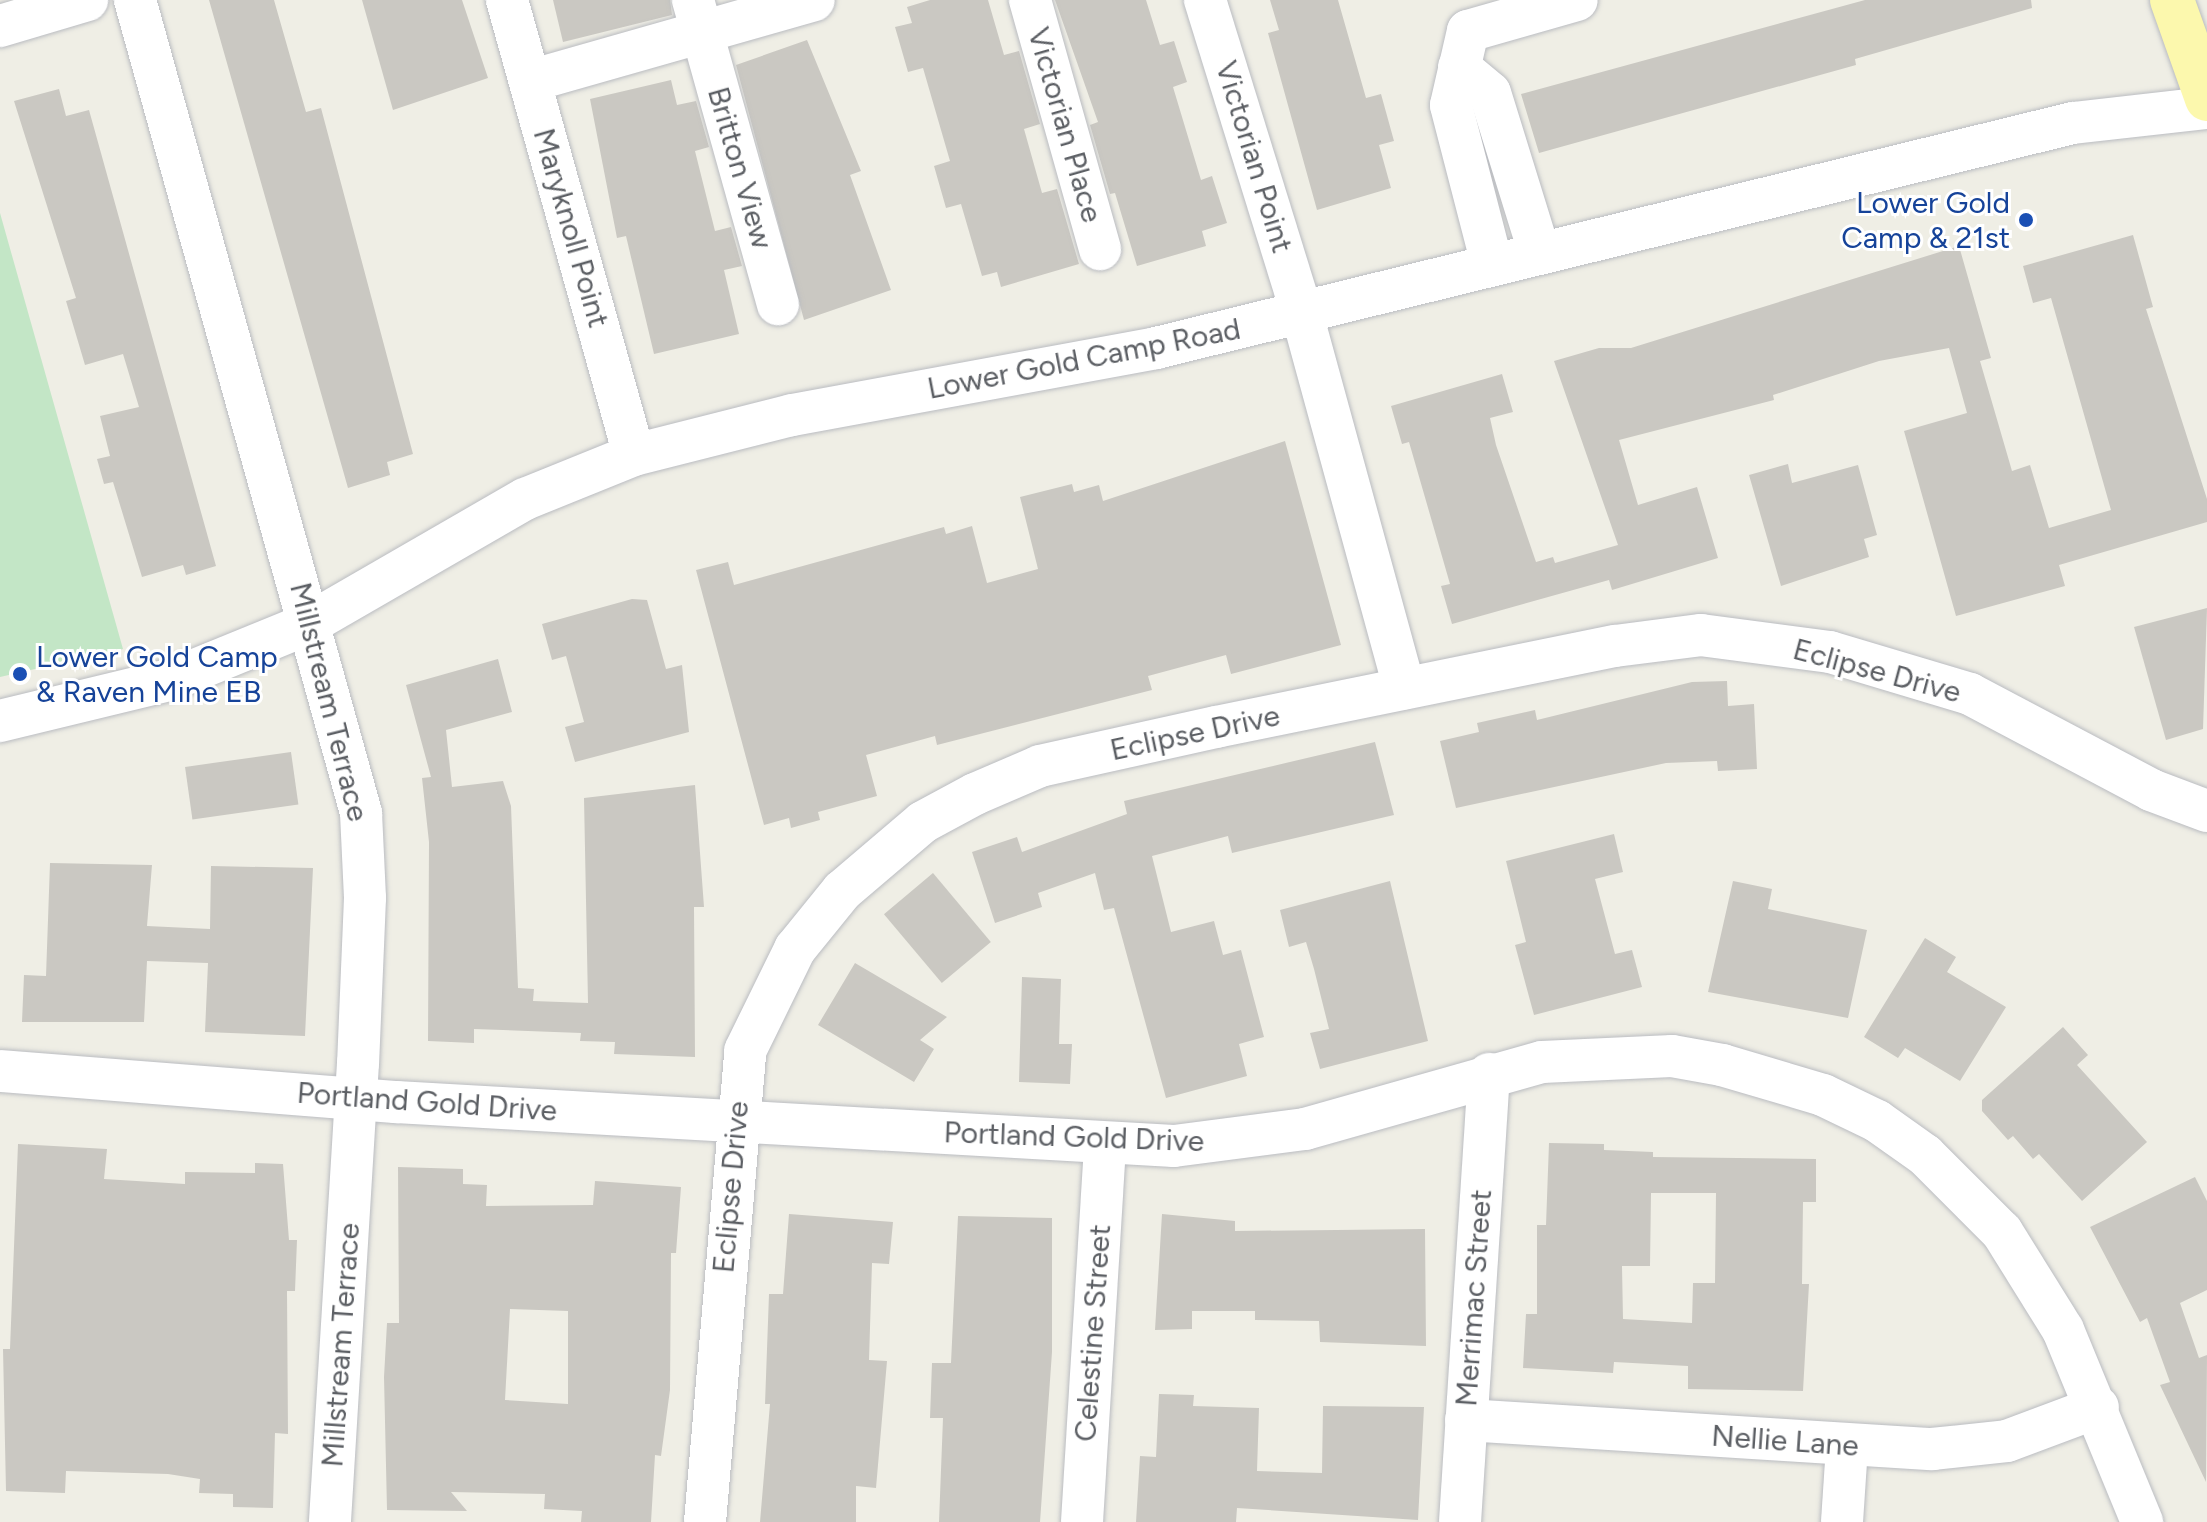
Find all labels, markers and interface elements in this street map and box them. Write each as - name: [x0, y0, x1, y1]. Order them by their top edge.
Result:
- street label: Victorian Place: [1020, 23, 1110, 227]
- street label: Victorian Point: [1208, 57, 1300, 257]
- street label: Britton View: [700, 83, 780, 253]
- street label: Maryknoll Point: [525, 124, 617, 332]
- place label: Lower Gold Camp & 21st: [1841, 185, 2010, 256]
- marker: Lower Gold Camp & 21st: [2017, 211, 2035, 229]
- street label: Lower Gold Camp Road: [924, 311, 1244, 407]
- street label: Millstream Terrace: [282, 579, 376, 825]
- street label: Eclipse Drive: [1789, 631, 1965, 711]
- place label: Lower Gold Camp & Raven Mine EB: [36, 639, 278, 710]
- marker: Lower Gold Camp & Raven Mine EB: [11, 665, 29, 683]
- street label: Eclipse Drive: [1107, 697, 1283, 769]
- street label: Portland Gold Drive: [296, 1075, 558, 1129]
- street label: Eclipse Drive: [706, 1100, 756, 1274]
- street label: Portland Gold Drive: [943, 1114, 1205, 1160]
- street label: Merrimac Street: [1448, 1188, 1500, 1408]
- street label: Millstream Terrace: [315, 1222, 367, 1468]
- street label: Celestine Street: [1067, 1223, 1119, 1443]
- street label: Nellie Lane: [1710, 1418, 1860, 1464]

